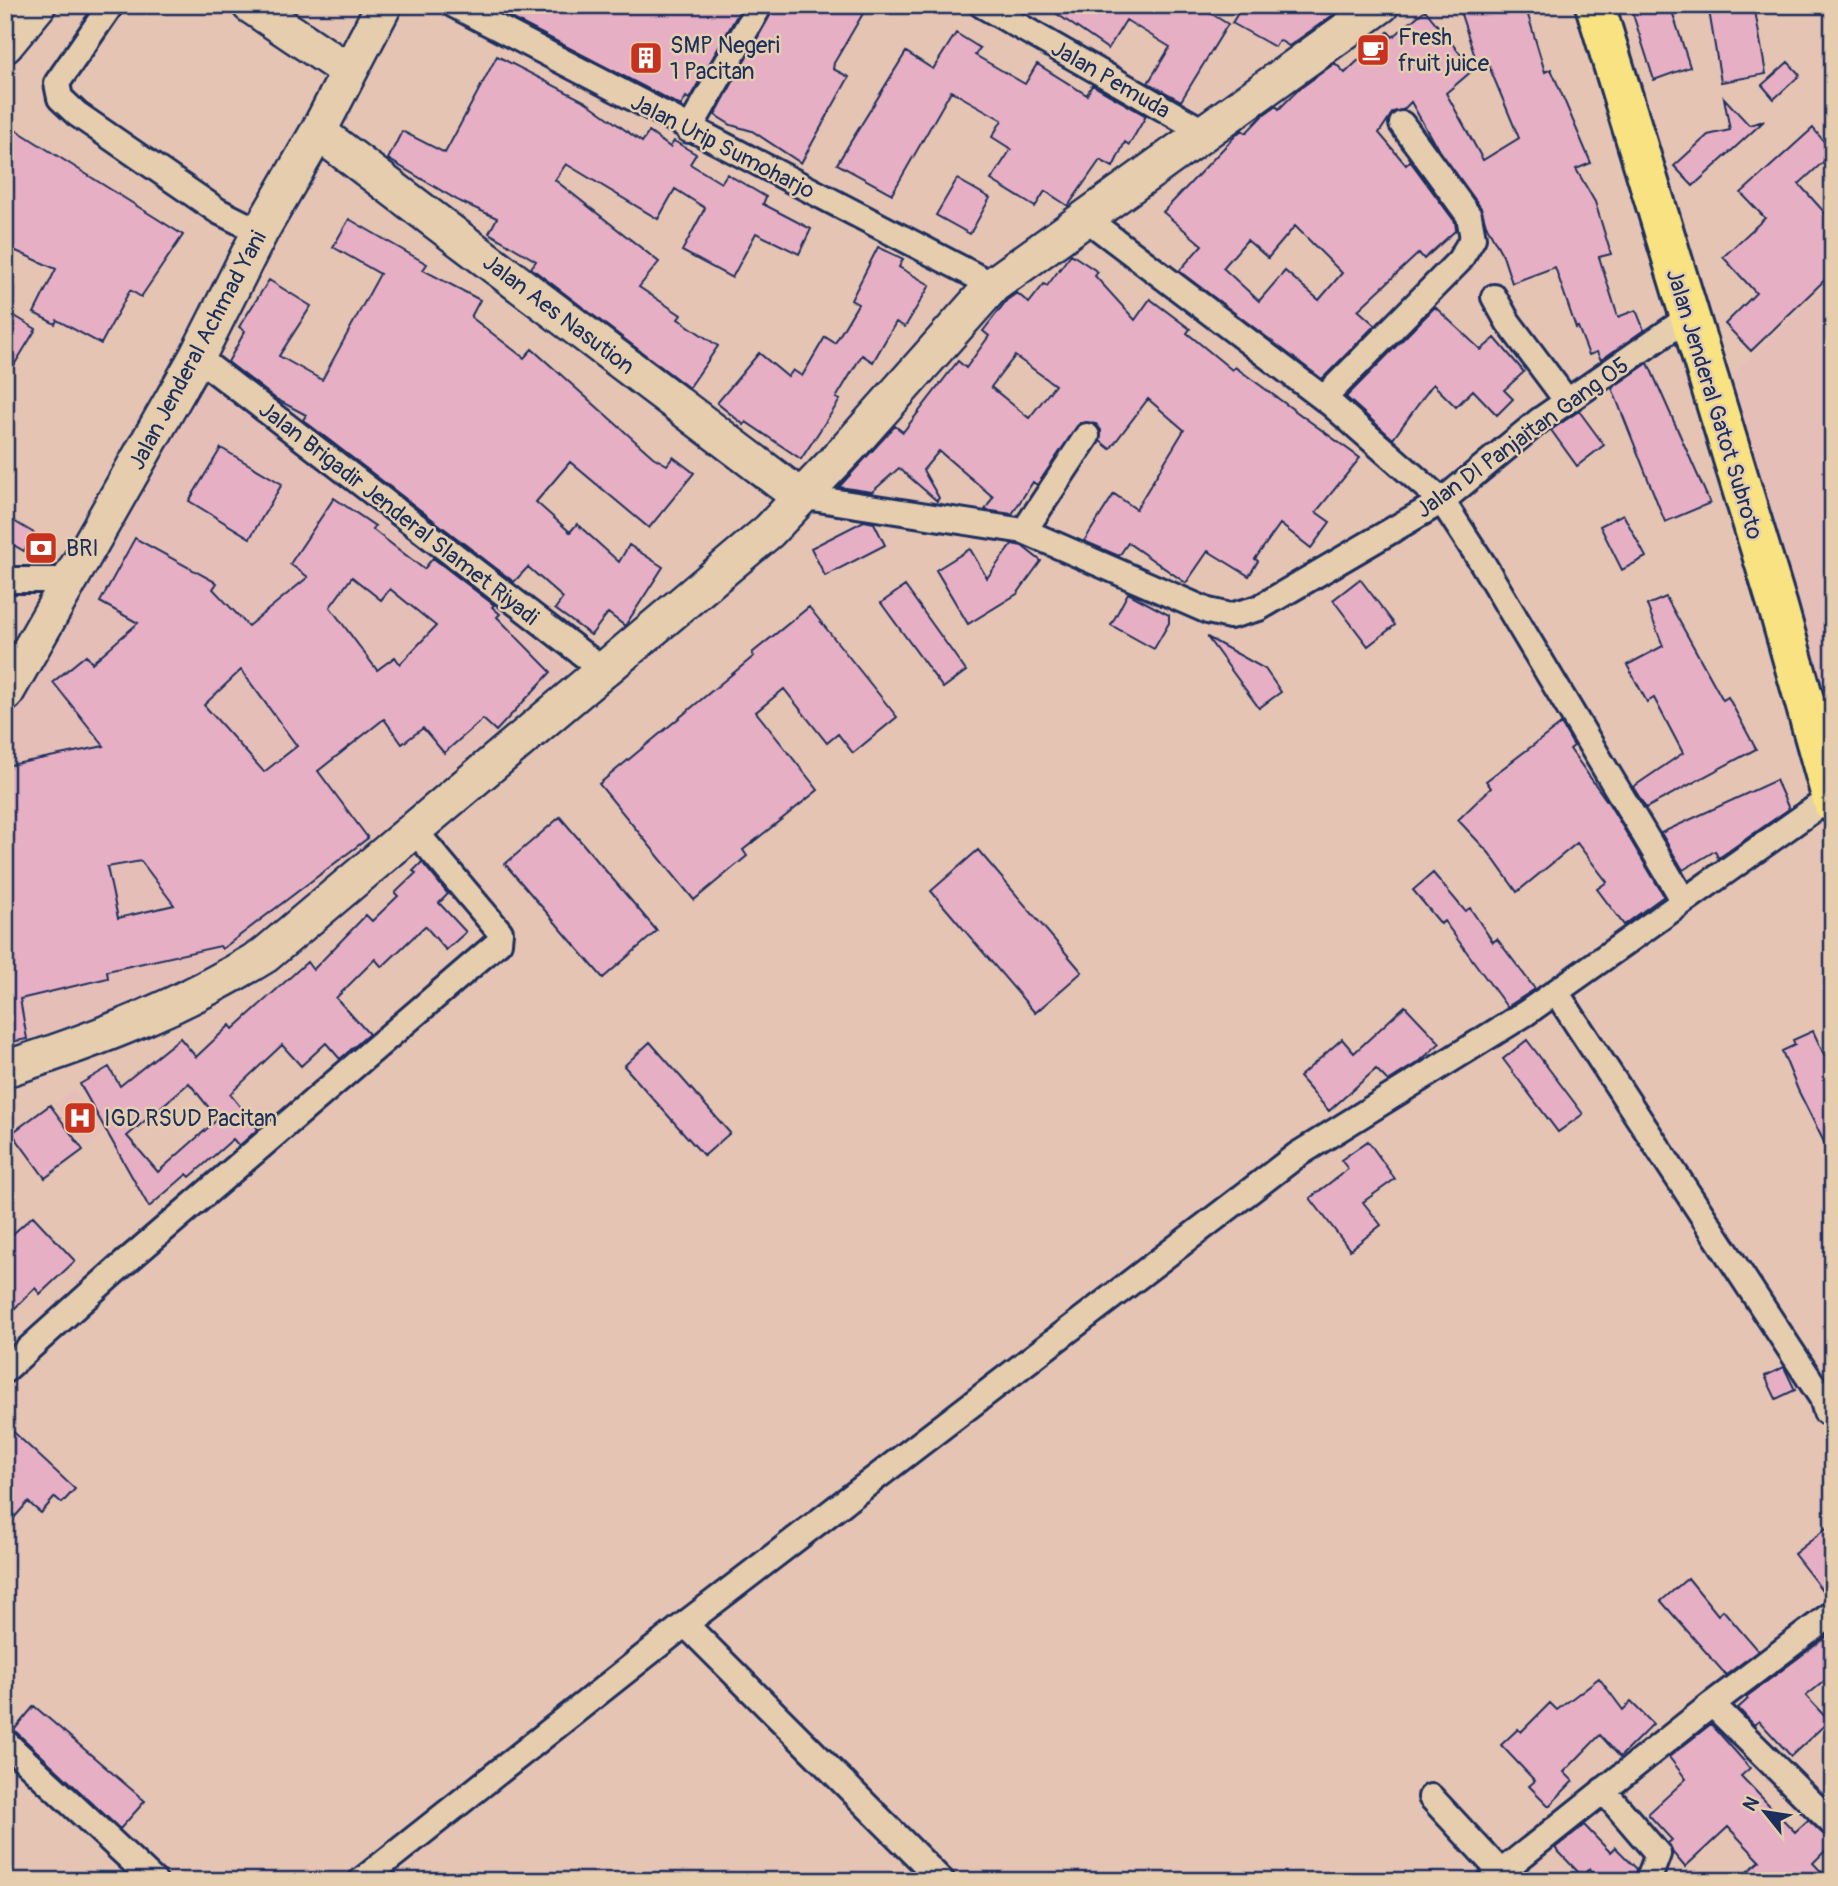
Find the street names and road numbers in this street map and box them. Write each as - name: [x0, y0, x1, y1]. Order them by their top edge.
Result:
- street label: Jalan Pemuda: [1046, 34, 1176, 125]
- street label: Jalan Urip Sumoharjo: [626, 87, 820, 205]
- street label: Jalan Jenderal Achmad Yani: [122, 226, 273, 475]
- street label: Jalan Aes Nasution: [477, 248, 640, 381]
- street label: Jalan Jenderal Gatot Subroto: [1660, 265, 1770, 543]
- street label: Jalan DI Panjaitan Gang 05: [1410, 350, 1634, 524]
- street label: Jalan Brigadir Jenderal Slamet Riyadi: [253, 395, 544, 632]

